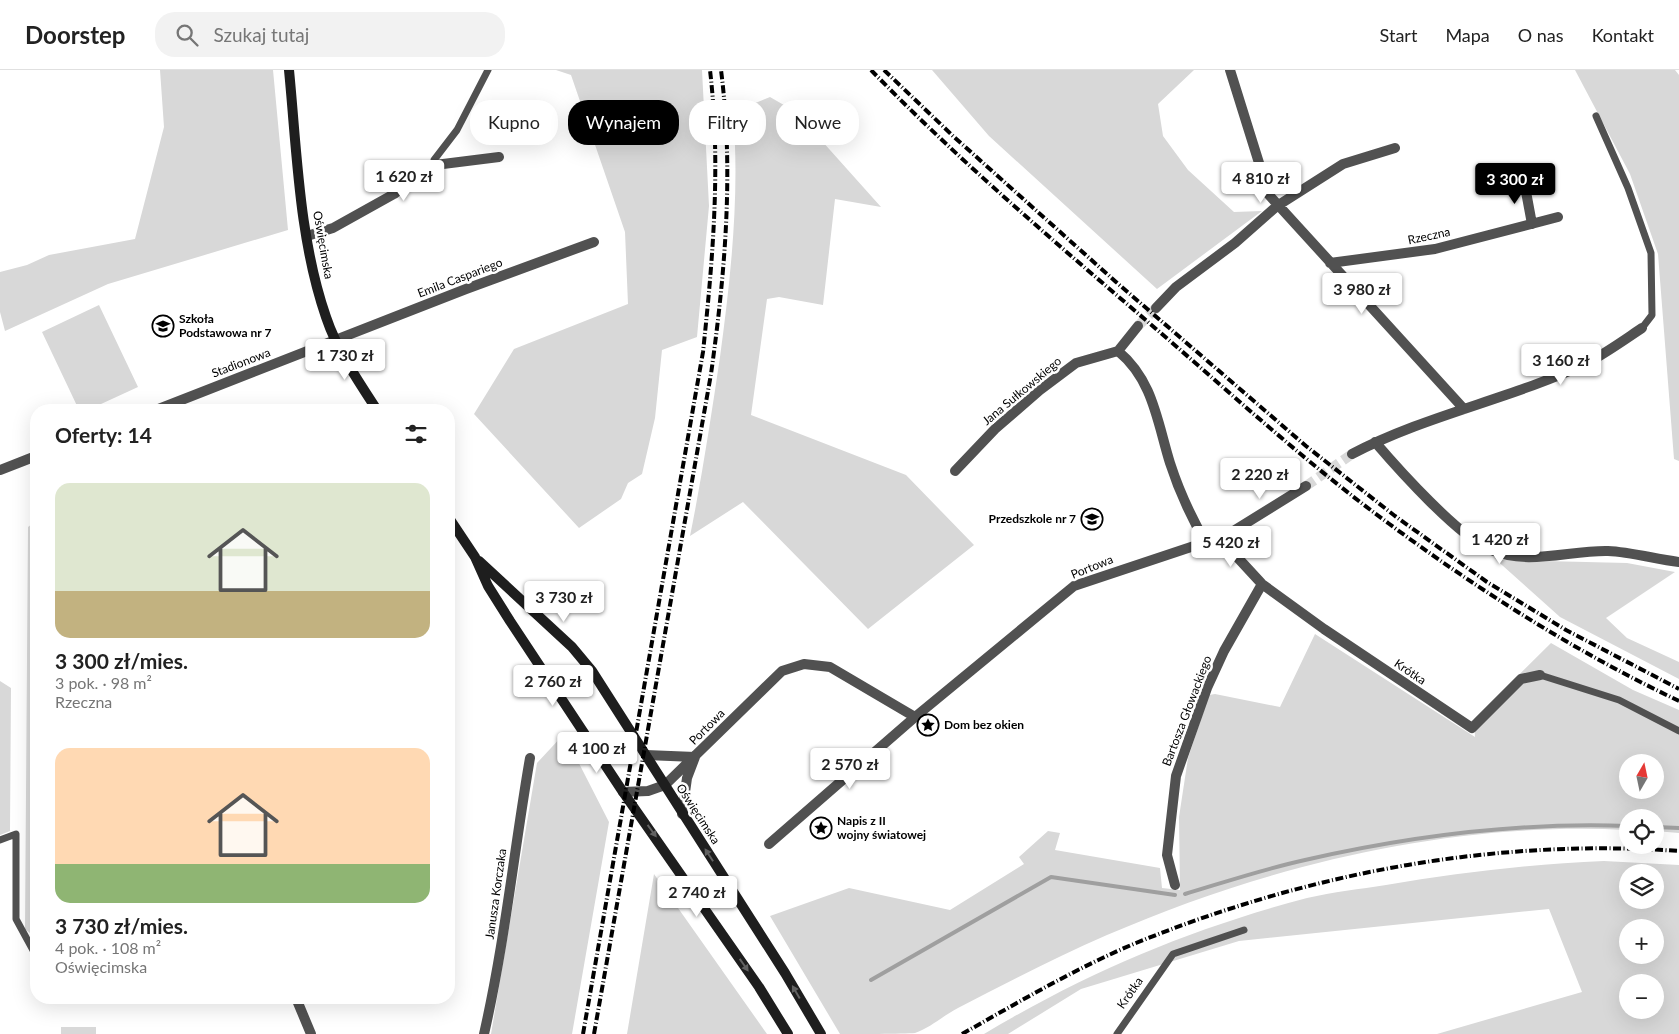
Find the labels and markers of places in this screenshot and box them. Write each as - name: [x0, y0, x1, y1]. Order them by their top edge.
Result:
- pin: 1 620 zł: [352, 160, 456, 202]
- pin: 4 810 zł: [1209, 162, 1313, 204]
- pin: 3 300 zł: [1463, 162, 1567, 205]
- pin: 3 980 zł: [1310, 272, 1414, 315]
- place label: Szkoła Podstawowa nr 7: [179, 311, 271, 340]
- school or university icon: Szkoła Podstawowa nr 7: [151, 314, 175, 338]
- pin: 1 730 zł: [293, 338, 397, 381]
- pin: 3 160 zł: [1509, 344, 1613, 386]
- pin: 2 220 zł: [1208, 458, 1312, 500]
- school or university icon: Przedszkole nr 7: [1080, 507, 1104, 531]
- place label: Przedszkole nr 7: [989, 511, 1076, 526]
- pin: 1 420 zł: [1448, 522, 1552, 565]
- pin: 5 420 zł: [1179, 526, 1283, 568]
- pin: 3 730 zł: [512, 580, 616, 623]
- pin: 2 760 zł: [501, 664, 605, 707]
- place icon: Dom bez okien: [916, 713, 940, 737]
- place label: Dom bez okien: [944, 717, 1024, 732]
- pin: 4 100 zł: [545, 732, 649, 774]
- pin: 2 570 zł: [798, 748, 902, 790]
- place label: Napis z II wojny światowej: [837, 813, 926, 842]
- place icon: Napis z II wojny światowej: [809, 816, 833, 840]
- pin: 2 740 zł: [645, 876, 749, 918]

